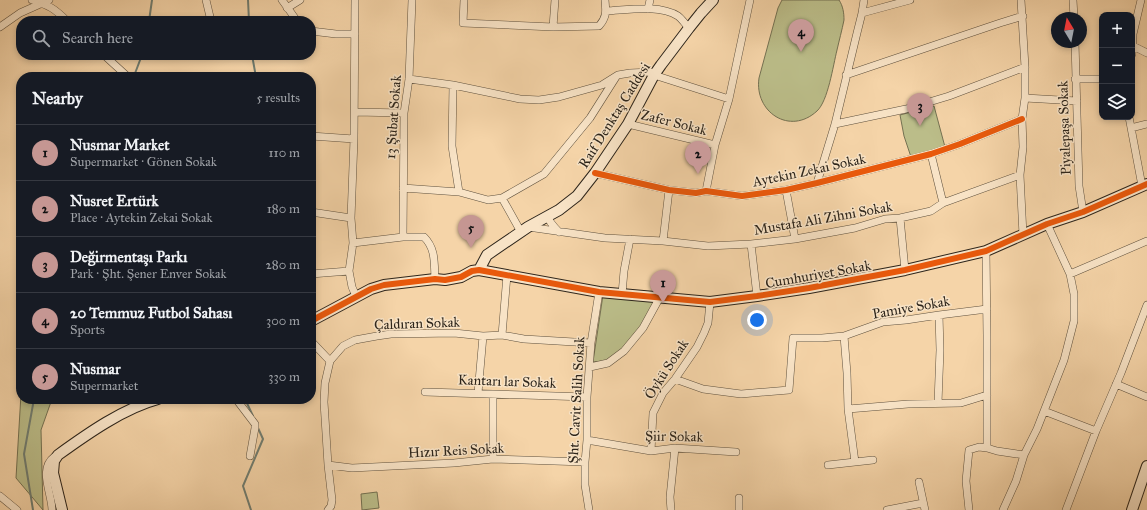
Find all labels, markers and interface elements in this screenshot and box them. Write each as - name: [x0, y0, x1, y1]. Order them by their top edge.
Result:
- north arrow: [1051, 12, 1087, 48]
- map controls: [1099, 12, 1135, 120]
- button: +: [1099, 12, 1135, 48]
- search box: [16, 16, 316, 60]
- pin: 4: [788, 19, 814, 52]
- icon: search: [30, 27, 52, 49]
- text: Search here: [62, 29, 133, 47]
- button: −: [1099, 48, 1135, 84]
- street label: Raif Denktaş Caddesi: [575, 59, 654, 171]
- street label: 13 Şubat Sokak: [382, 74, 405, 160]
- street label: Piyalepaşa Sokak: [1054, 80, 1075, 176]
- button: layers: [1099, 84, 1135, 120]
- text: Nearby: [32, 88, 83, 109]
- text: 5 results: [256, 90, 300, 106]
- pin: 3: [907, 93, 933, 126]
- street label: Zafer Sokak: [639, 106, 709, 139]
- text: Nusmar Market: [70, 136, 169, 154]
- pin: 2: [685, 141, 711, 174]
- text: 1: [42, 145, 48, 161]
- text: 110 m: [268, 145, 300, 161]
- street label: Aytekin Zekai Sokak: [750, 150, 868, 191]
- text: Supermarket · Gönen Sokak: [70, 154, 217, 170]
- text: Nusret Ertürk: [70, 192, 158, 210]
- street label: Mustafa Ali Zihni Sokak: [753, 198, 894, 239]
- text: 2: [42, 201, 48, 217]
- text: 180 m: [267, 201, 300, 217]
- text: Place · Aytekin Zekai Sokak: [70, 210, 213, 226]
- pin: 5: [458, 215, 484, 248]
- text: Değirmentaşı Parkı: [70, 248, 187, 266]
- text: 3: [42, 257, 48, 273]
- text: 280 m: [265, 257, 300, 273]
- street label: Cumhuriyet Sokak: [764, 257, 873, 292]
- text: Park · Şht. Şener Enver Sokak: [70, 266, 227, 282]
- pin: 1: [650, 270, 676, 303]
- street label: Pamiye Sokak: [871, 292, 952, 323]
- text: 20 Temmuz Futbol Sahası: [70, 304, 232, 322]
- your location: [747, 310, 767, 330]
- text: 4: [41, 313, 49, 329]
- text: 300 m: [266, 313, 300, 329]
- street label: Çaldıran Sokak: [374, 313, 461, 333]
- text: Sports: [70, 322, 105, 338]
- street label: Öykü Sokak: [639, 335, 692, 402]
- street label: Şht. Cavit Salih Sokak: [565, 336, 588, 464]
- text: Nusmar: [70, 360, 121, 378]
- text: 5: [42, 369, 48, 385]
- text: 330 m: [268, 369, 300, 385]
- street label: Kantarı lar Sokak: [458, 371, 557, 392]
- text: Supermarket: [70, 378, 138, 394]
- street label: Şiir Sokak: [645, 427, 704, 446]
- street label: Hızır Reis Sokak: [408, 439, 505, 462]

